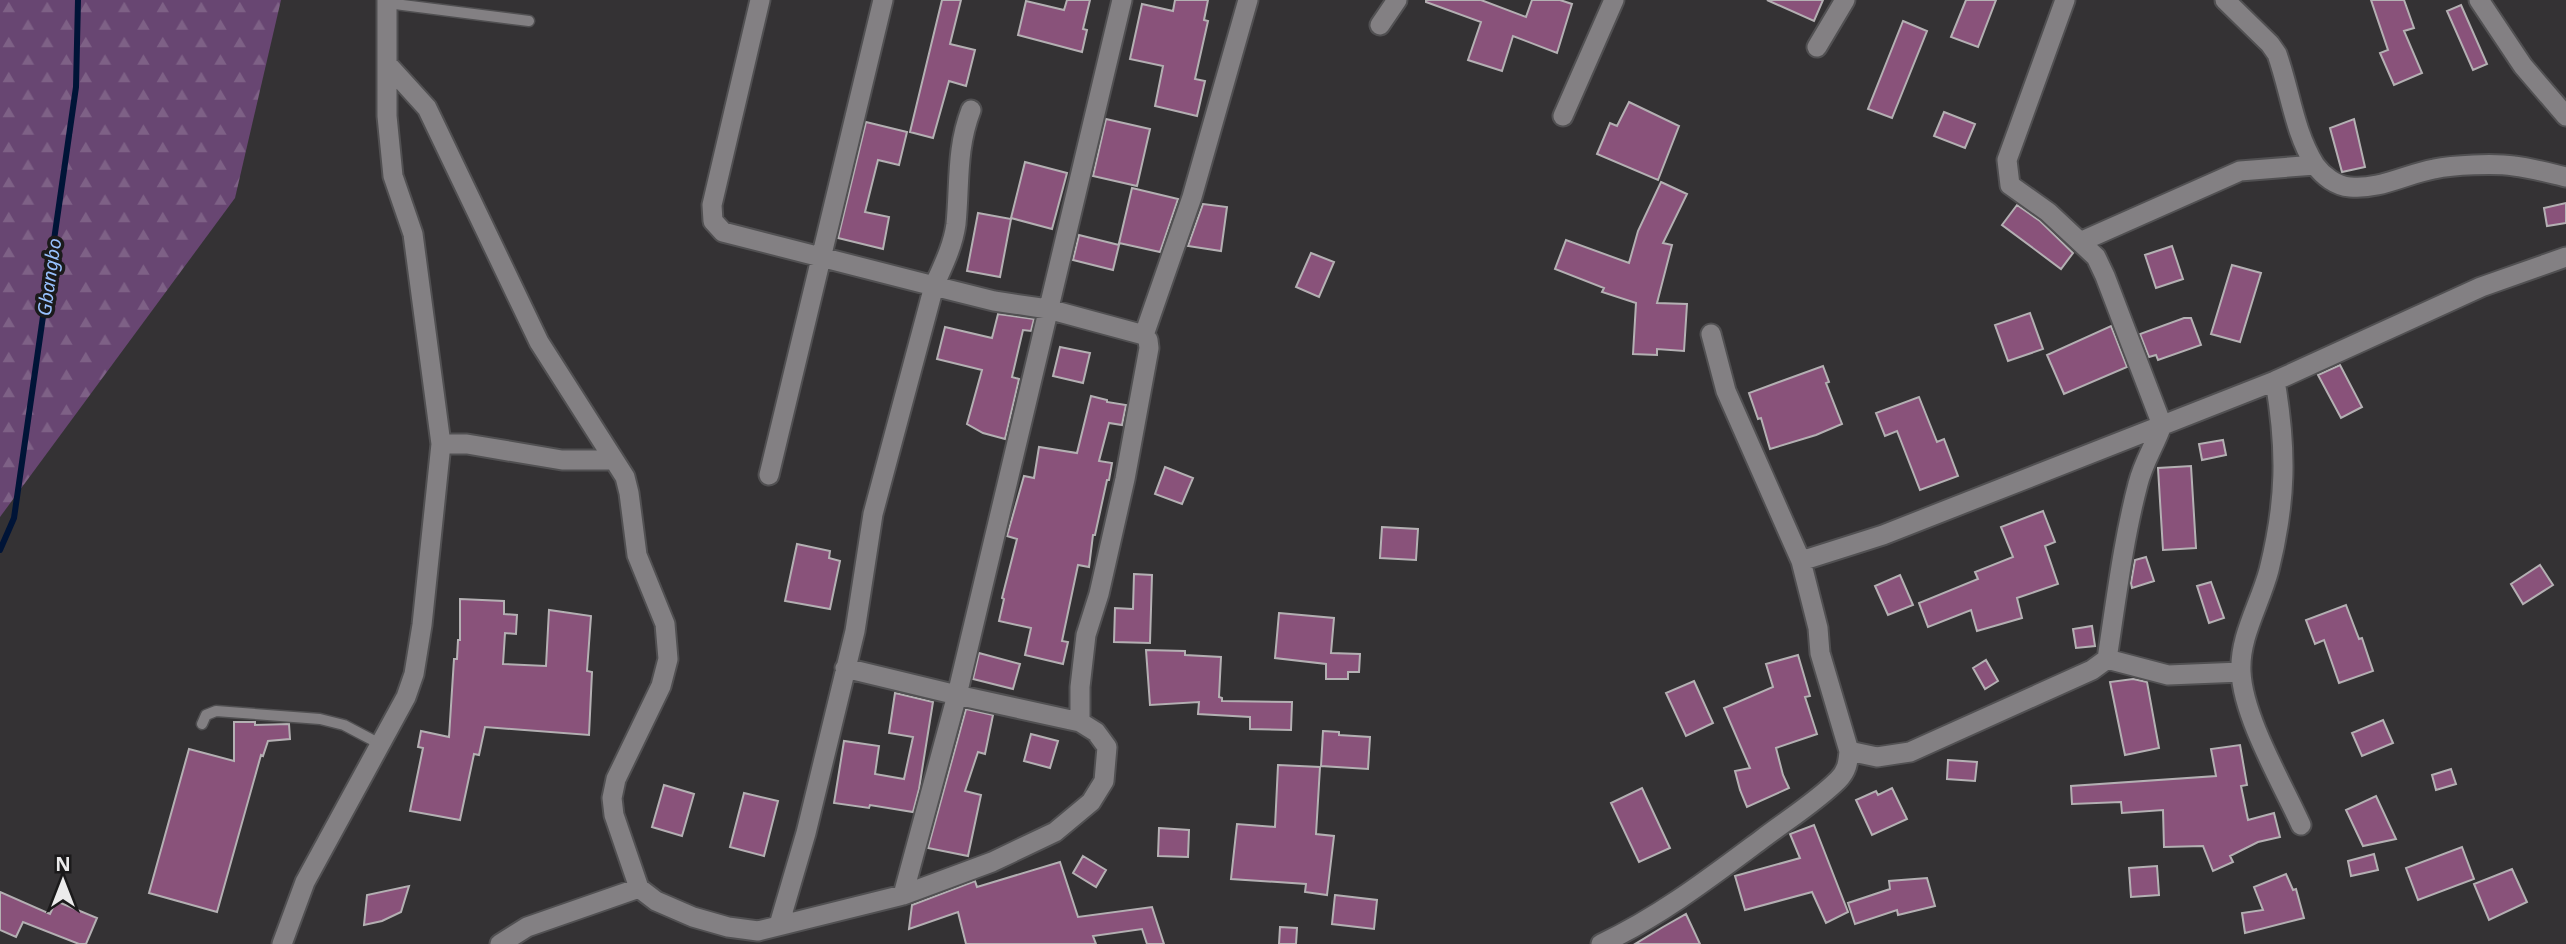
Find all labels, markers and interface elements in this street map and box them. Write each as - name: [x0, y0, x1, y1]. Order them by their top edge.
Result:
- water label: Gbangbo: [31, 236, 67, 318]
- north arrow: [28, 846, 98, 916]
- text: N: [55, 851, 71, 877]

